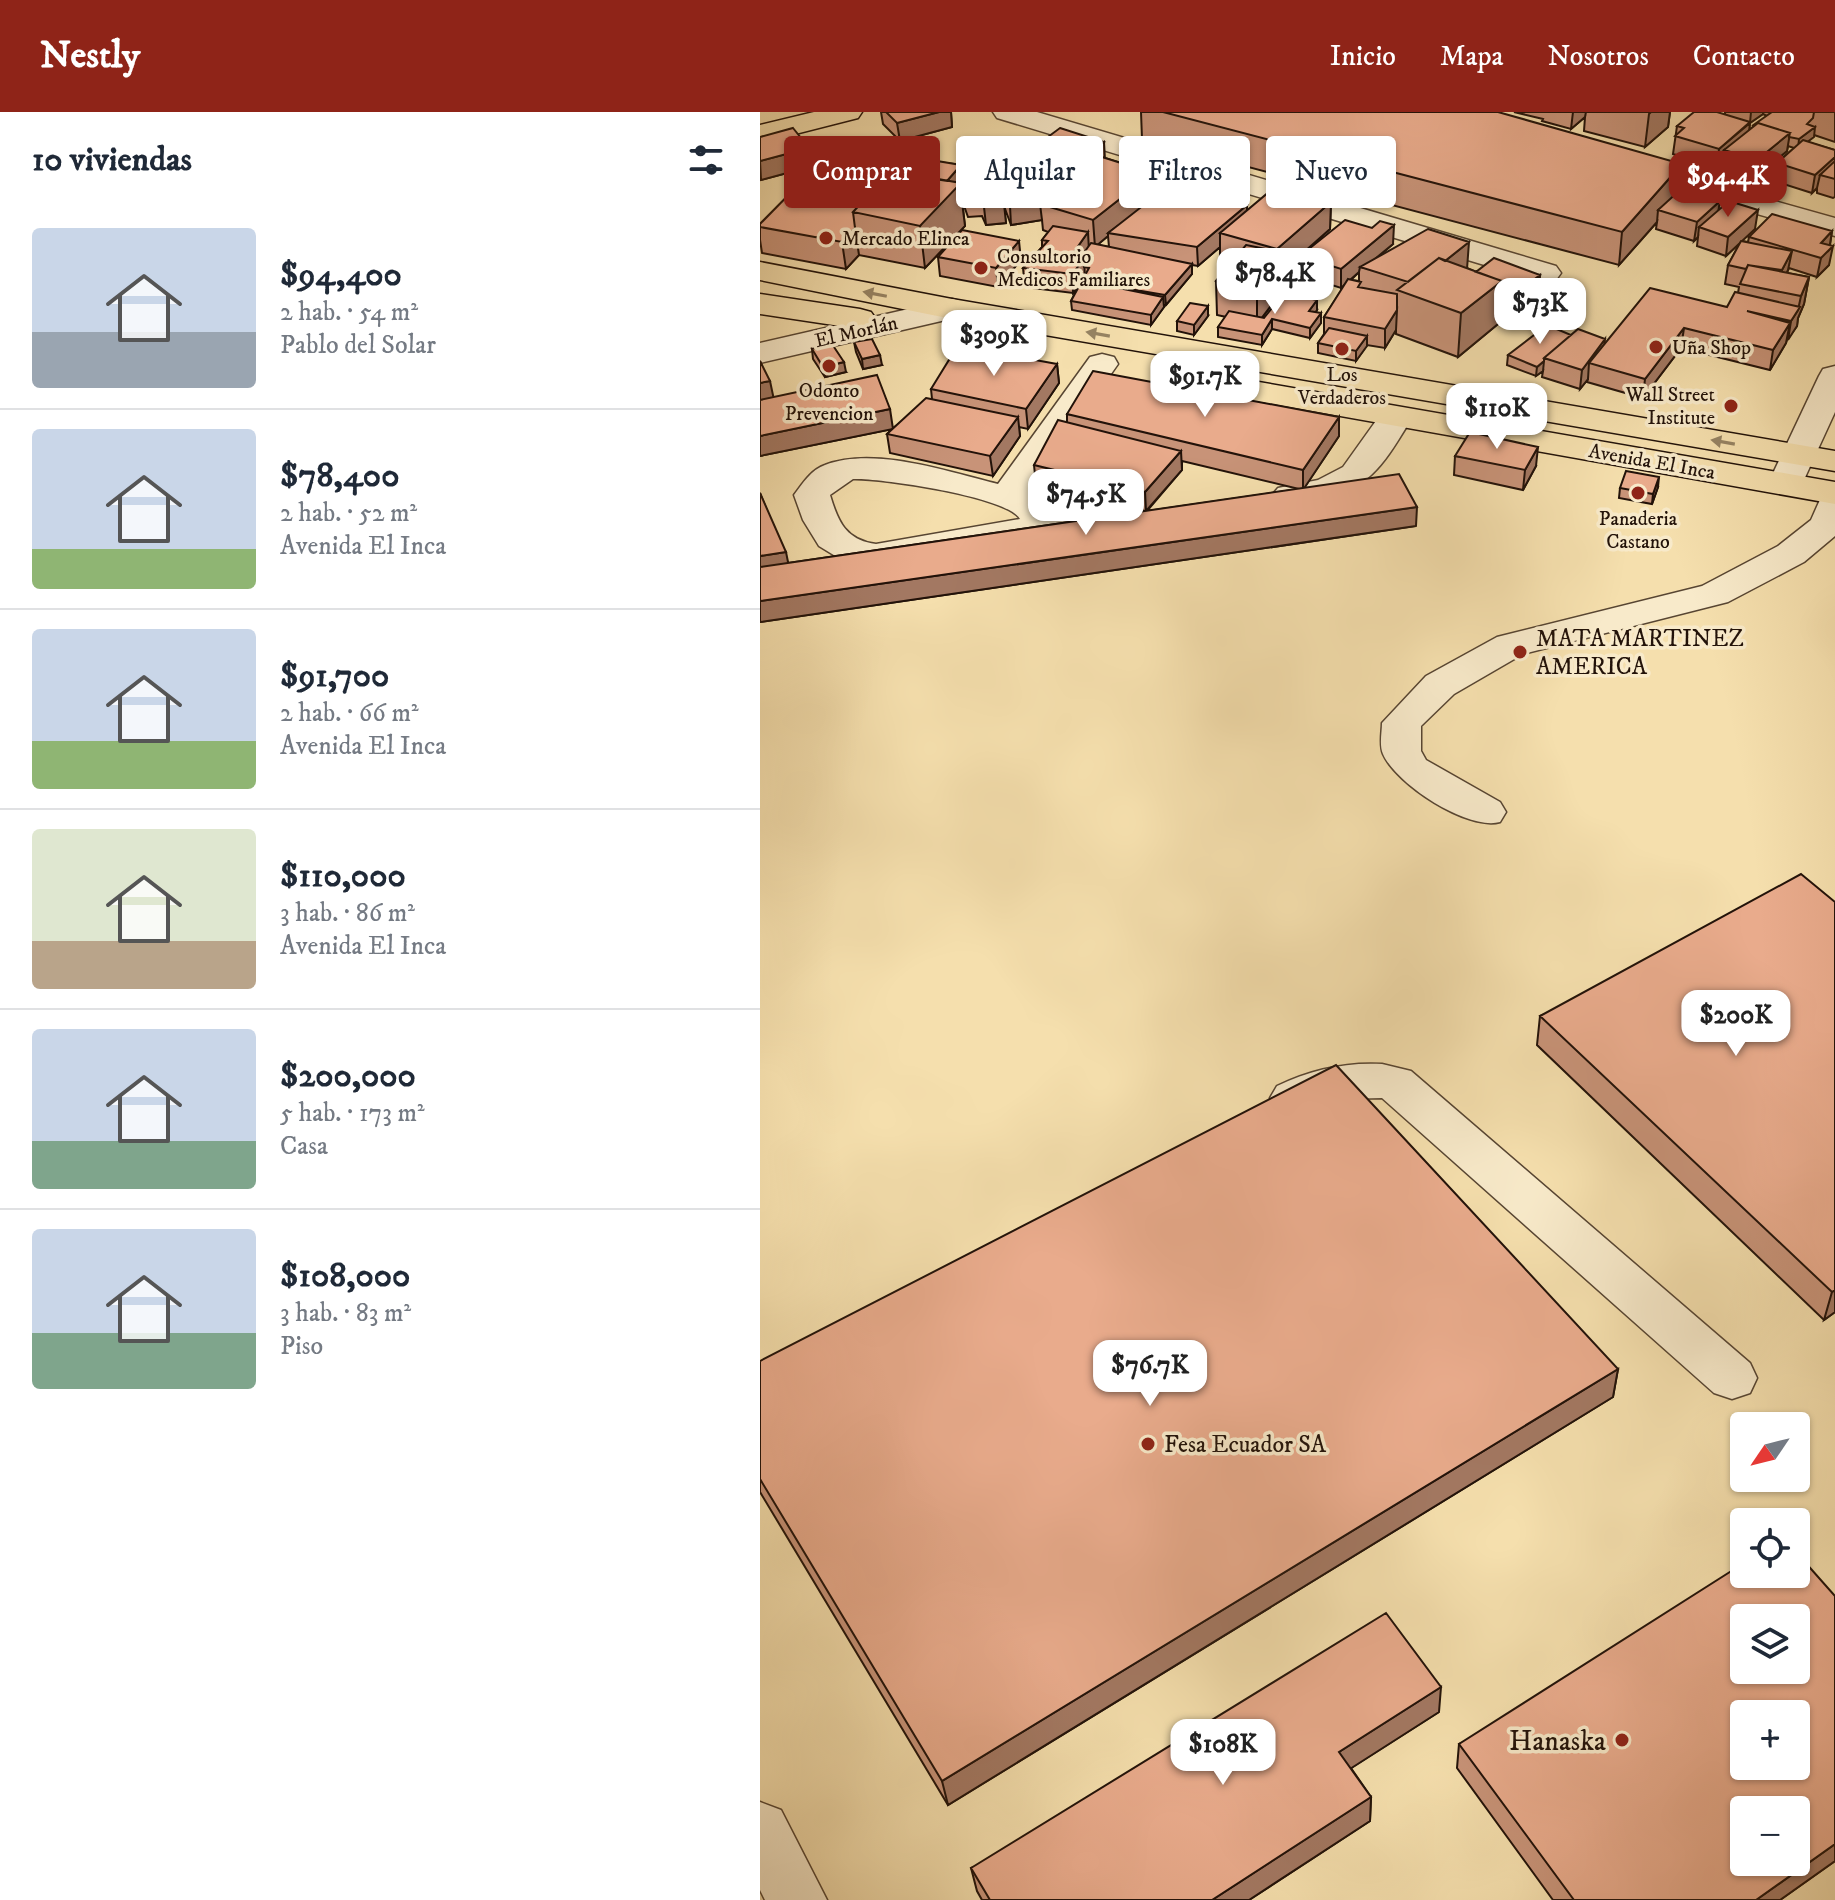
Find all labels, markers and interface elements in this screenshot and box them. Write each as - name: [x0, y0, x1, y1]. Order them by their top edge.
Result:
- text: Nestly: [40, 32, 140, 80]
- text: Inicio: [1330, 39, 1396, 74]
- text: Mapa: [1440, 39, 1503, 74]
- text: Nosotros: [1547, 39, 1649, 74]
- text: Contacto: [1693, 39, 1795, 74]
- chip: Comprar: [784, 136, 940, 208]
- chip: Alquilar: [956, 136, 1103, 208]
- chip: Filtros: [1119, 136, 1250, 208]
- chip: Nuevo: [1266, 136, 1396, 208]
- icon: filters: [684, 138, 728, 182]
- text: 10 viviendas: [32, 139, 192, 181]
- pin: $94.4K: [1663, 151, 1793, 219]
- text: $94.4K: [1687, 160, 1769, 193]
- place label: Mercado Elinca: [842, 227, 970, 252]
- marker: Mercado Elinca: [817, 229, 835, 247]
- place label: Consultorio Medicos Familiares: [997, 245, 1150, 293]
- pin: $78.4K: [1210, 248, 1340, 316]
- text: $94,400: [280, 254, 402, 296]
- text: $78.4K: [1235, 257, 1315, 290]
- marker: Consultorio Medicos Familiares: [972, 259, 990, 277]
- icon: home: [96, 260, 192, 356]
- pin: $73K: [1493, 278, 1587, 346]
- one-way arrow: [863, 287, 888, 299]
- text: $73K: [1512, 287, 1568, 320]
- text: 2 hab. · 54 m²: [280, 296, 418, 329]
- pin: $309K: [938, 310, 1050, 378]
- street label: El Morlán: [812, 311, 901, 354]
- text: $309K: [959, 319, 1029, 352]
- one-way arrow: [1086, 327, 1111, 340]
- text: Pablo del Solar: [280, 329, 436, 362]
- place label: Uña Shop: [1672, 336, 1751, 361]
- marker: Uña Shop: [1647, 338, 1665, 356]
- marker: Los Verdaderos: [1333, 340, 1351, 358]
- pin: $91.7K: [1140, 351, 1270, 419]
- marker: Odonto Prevencion: [820, 357, 838, 375]
- text: $91.7K: [1168, 360, 1242, 393]
- place label: Los Verdaderos: [1297, 363, 1386, 411]
- place label: Odonto Prevencion: [785, 379, 874, 427]
- pin: $110K: [1441, 383, 1553, 451]
- place label: Wall Street Institute: [1625, 383, 1715, 431]
- text: $110K: [1464, 392, 1530, 425]
- marker: Wall Street Institute: [1722, 397, 1740, 415]
- one-way arrow: [1710, 435, 1735, 447]
- street label: Avenida El Inca: [1587, 439, 1717, 486]
- text: $78,400: [280, 455, 399, 497]
- icon: home: [96, 461, 192, 557]
- pin: $74.5K: [1021, 469, 1151, 537]
- text: $74.5K: [1046, 478, 1126, 511]
- marker: Panaderia Castano: [1629, 484, 1647, 502]
- text: 2 hab. · 52 m²: [280, 497, 417, 530]
- place label: Panaderia Castano: [1599, 507, 1678, 555]
- text: Avenida El Inca: [280, 530, 446, 563]
- place label: MATA MARTINEZ AMERICA: [1536, 624, 1744, 682]
- marker: MATA MARTINEZ AMERICA: [1511, 643, 1529, 661]
- text: $91,700: [280, 655, 389, 697]
- icon: home: [96, 661, 192, 757]
- text: 2 hab. · 66 m²: [280, 697, 419, 730]
- text: Avenida El Inca: [280, 730, 446, 763]
- text: $110,000: [280, 855, 406, 897]
- icon: home: [96, 861, 192, 957]
- text: 3 hab. · 86 m²: [280, 897, 415, 930]
- text: Avenida El Inca: [280, 930, 446, 963]
- pin: $200K: [1680, 990, 1792, 1058]
- text: $200K: [1699, 999, 1773, 1032]
- text: $200,000: [280, 1055, 416, 1097]
- icon: home: [96, 1061, 192, 1157]
- text: 5 hab. · 173 m²: [280, 1097, 425, 1130]
- text: Casa: [280, 1130, 328, 1163]
- text: $108,000: [280, 1255, 410, 1297]
- icon: home: [96, 1261, 192, 1357]
- text: 3 hab. · 83 m²: [280, 1297, 411, 1330]
- text: Piso: [280, 1330, 323, 1363]
- pin: $76.7K: [1085, 1340, 1215, 1408]
- text: $76.7K: [1111, 1349, 1189, 1382]
- north arrow: [1730, 1412, 1810, 1492]
- map controls: [1730, 1412, 1810, 1876]
- place label: Fesa Ecuador SA: [1164, 1430, 1327, 1460]
- marker: Fesa Ecuador SA: [1139, 1435, 1157, 1453]
- button: locate: [1730, 1508, 1810, 1588]
- button: layers: [1730, 1604, 1810, 1684]
- button: +: [1730, 1700, 1810, 1780]
- pin: $108K: [1167, 1719, 1279, 1787]
- place label: Hanaska: [1509, 1724, 1606, 1759]
- text: $108K: [1189, 1728, 1257, 1761]
- marker: Hanaska: [1613, 1731, 1631, 1749]
- button: −: [1730, 1796, 1810, 1876]

